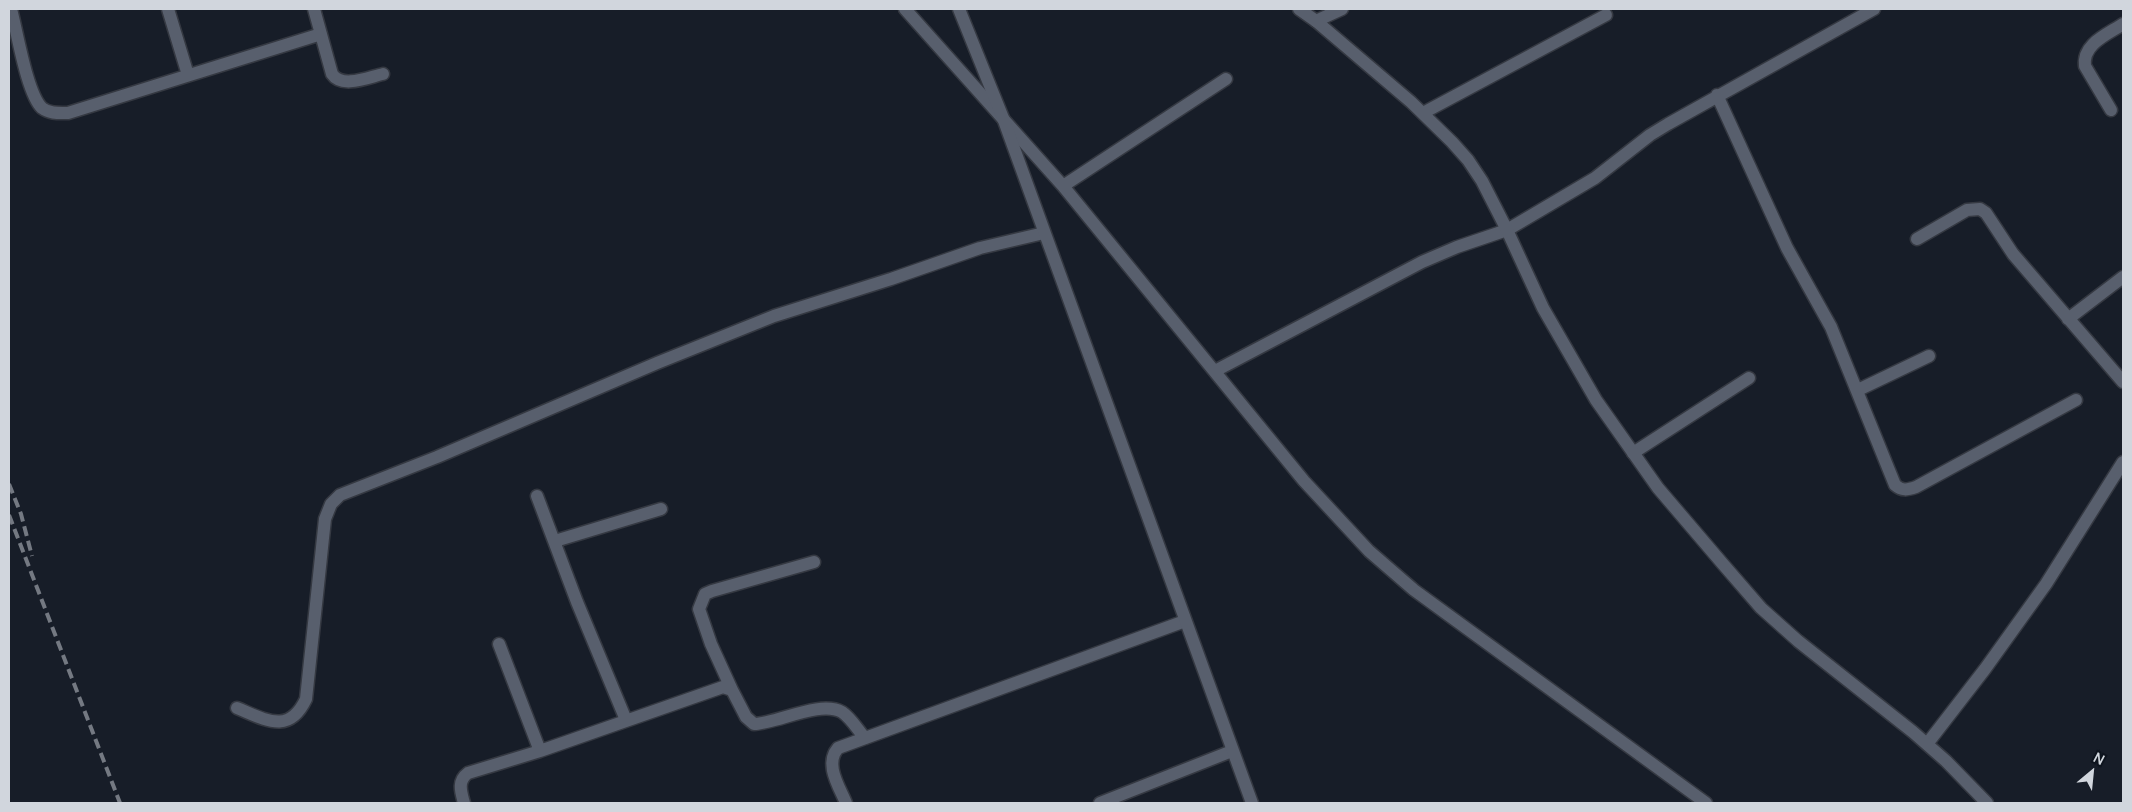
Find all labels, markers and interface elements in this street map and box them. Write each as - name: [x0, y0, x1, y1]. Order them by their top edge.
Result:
- north arrow: [2067, 747, 2117, 797]
- text: N: [2090, 748, 2108, 769]

